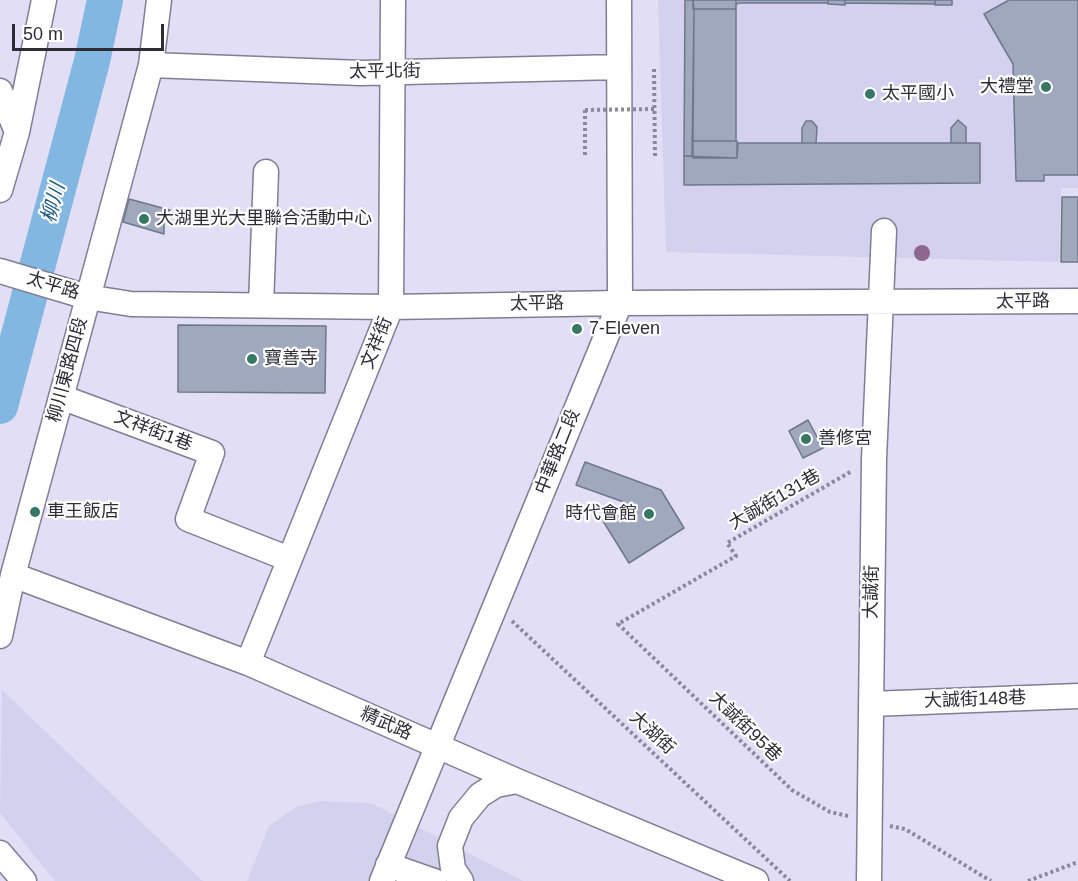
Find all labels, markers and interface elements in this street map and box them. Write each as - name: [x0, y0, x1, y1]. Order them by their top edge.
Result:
- scale bar: [15, 12, 166, 50]
- text: 50 m: [23, 24, 63, 44]
- street label: 太平北街: [349, 61, 421, 83]
- place label: 大禮堂: [980, 76, 1034, 98]
- marker: 大禮堂: [1039, 80, 1053, 94]
- place label: 太平國小: [882, 83, 954, 105]
- marker: 太平國小: [863, 87, 877, 101]
- water label: 柳川: [37, 181, 71, 225]
- place label: 大湖里光大里聯合活動中心: [156, 208, 372, 230]
- marker: 大湖里光大里聯合活動中心: [137, 212, 151, 226]
- street label: 太平路: [24, 268, 82, 304]
- street label: 太平路: [996, 291, 1050, 313]
- street label: 太平路: [510, 293, 564, 315]
- street label: 文祥街: [357, 314, 397, 372]
- street label: 柳川東路四段: [44, 315, 92, 425]
- place label: 7-Eleven: [589, 318, 660, 340]
- marker: 7-Eleven: [570, 322, 584, 336]
- place label: 寶善寺: [264, 348, 318, 370]
- marker: 寶善寺: [245, 352, 259, 366]
- street label: 文祥街1巷: [111, 406, 195, 456]
- street label: 中華路二段: [531, 406, 585, 498]
- place label: 善修宮: [818, 428, 872, 450]
- marker: 善修宮: [799, 432, 813, 446]
- street label: 大誠街131巷: [725, 465, 825, 535]
- place label: 車王飯店: [47, 501, 119, 523]
- place label: 時代會館: [565, 503, 637, 525]
- marker: 車王飯店: [28, 505, 42, 519]
- marker: 時代會館: [642, 507, 656, 521]
- street label: 大誠街: [861, 565, 883, 619]
- street label: 大誠街95巷: [704, 687, 786, 767]
- street label: 大誠街148巷: [924, 687, 1026, 713]
- street label: 精武路: [357, 703, 415, 745]
- street label: 大湖街: [625, 707, 679, 759]

